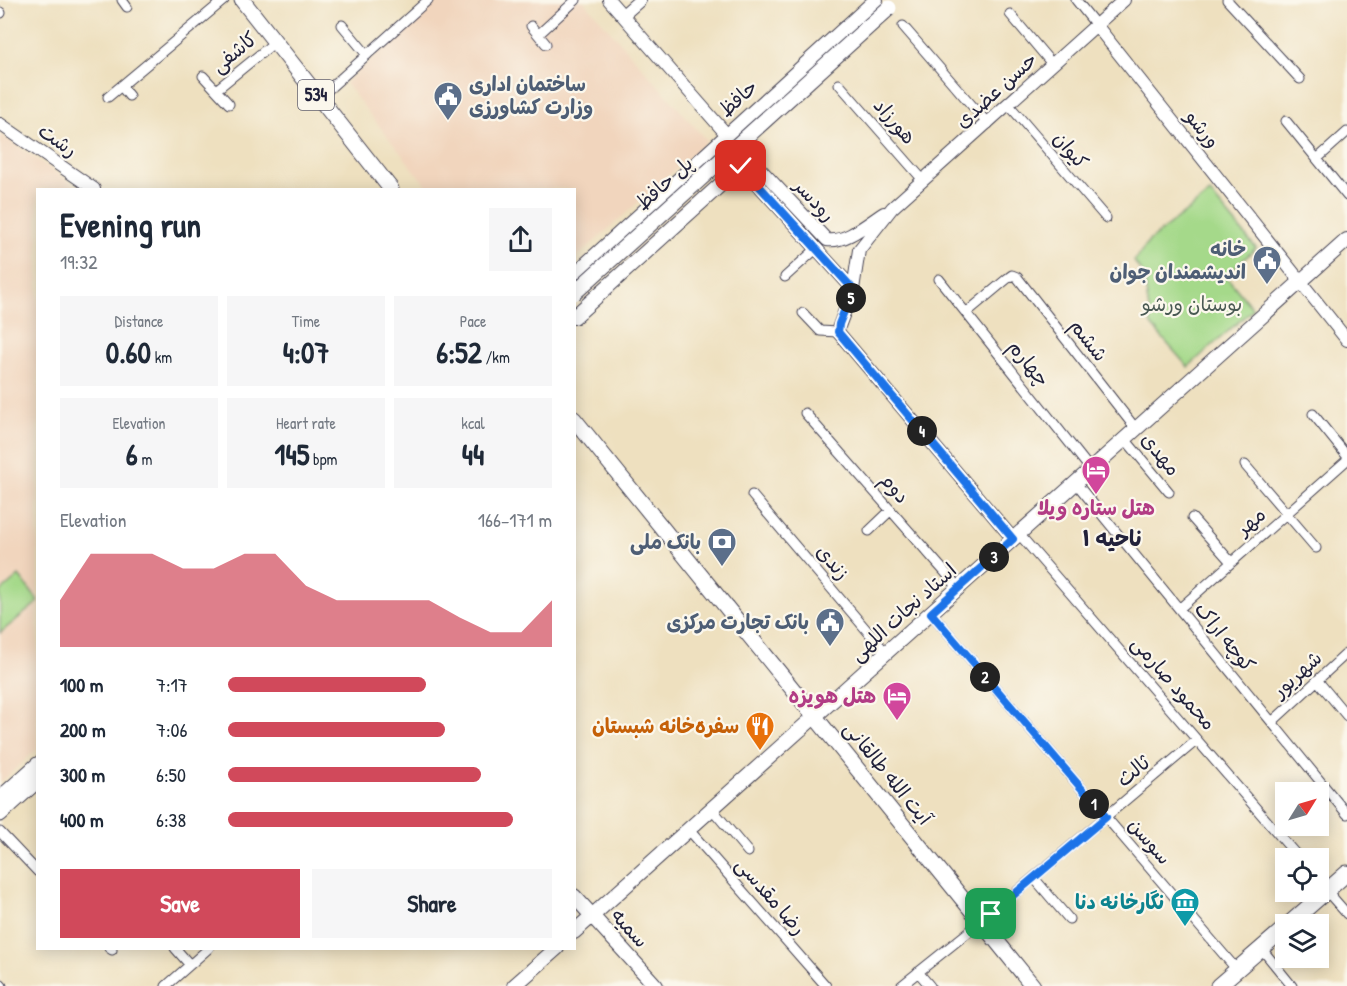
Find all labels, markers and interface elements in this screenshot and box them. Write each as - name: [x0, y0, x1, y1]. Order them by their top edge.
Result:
- street label: کاشفی: [205, 25, 262, 78]
- street label: حسن عضدی: [949, 46, 1043, 134]
- place label: ساختمان اداری وزارت کشاورزی: [469, 70, 593, 120]
- street label: حافظ: [712, 73, 763, 122]
- road number: 534: [298, 80, 334, 110]
- public building icon: ساختمان اداری وزارت کشاورزی: [432, 80, 464, 122]
- street label: هورزاد: [868, 92, 923, 149]
- street label: ورشو: [1179, 102, 1227, 153]
- street label: رشت: [33, 116, 83, 163]
- street label: کیوان: [1048, 125, 1095, 174]
- pin: [715, 140, 766, 191]
- icon: check: [724, 149, 757, 182]
- street label: پل حافظ: [629, 150, 698, 216]
- street label: رودسر: [787, 171, 842, 227]
- text: Evening run: [60, 203, 201, 247]
- button: share: [489, 208, 552, 271]
- place label: خانه اندیشمندان جوان: [1109, 235, 1246, 285]
- public building icon: خانه اندیشمندان جوان: [1251, 244, 1283, 286]
- text: 19:32: [60, 248, 98, 275]
- pin: 5: [836, 283, 866, 313]
- text: 5: [848, 287, 854, 309]
- park label: بوستان ورشو: [1140, 290, 1242, 317]
- text: Distance: [115, 310, 163, 332]
- text: Time: [292, 310, 320, 332]
- text: Pace: [460, 310, 486, 332]
- street label: ششم: [1063, 313, 1115, 368]
- text: 0.60: [106, 332, 151, 372]
- text: 4:07: [283, 332, 329, 372]
- text: 6:52: [436, 332, 482, 372]
- street label: چهارم: [1001, 334, 1056, 393]
- text: km: [151, 346, 172, 368]
- text: /km: [482, 346, 510, 368]
- text: Elevation: [112, 412, 166, 434]
- text: Heart rate: [276, 412, 336, 434]
- text: kcal: [461, 412, 485, 434]
- pin: 4: [907, 416, 937, 446]
- text: 4: [919, 420, 925, 442]
- street label: مهدی: [1136, 426, 1187, 481]
- text: 6: [126, 434, 138, 474]
- text: 145: [275, 434, 309, 474]
- text: 44: [462, 434, 484, 474]
- text: m: [138, 448, 152, 470]
- text: bpm: [309, 448, 337, 470]
- hotel icon: هتل ستاره ویلا: [1080, 454, 1112, 496]
- street label: دوم: [872, 467, 916, 511]
- place label: هتل ستاره ویلا: [1037, 494, 1155, 521]
- street label: مهر: [1229, 500, 1271, 542]
- text: Elevation: [60, 506, 126, 533]
- text: 166–171 m: [478, 506, 552, 533]
- district label: ناحیه ۱: [1082, 523, 1142, 553]
- bank icon: بانک ملی: [706, 526, 738, 568]
- place label: بانک ملی: [630, 528, 701, 555]
- street label: زندی: [811, 538, 856, 585]
- pin: 3: [979, 542, 1009, 572]
- text: 3: [990, 546, 998, 568]
- street label: استاد نجات اللهی: [843, 556, 962, 667]
- street label: کوچه اراک: [1189, 596, 1262, 677]
- public building icon: بانک تجارت مرکزی: [814, 606, 846, 648]
- place label: بانک تجارت مرکزی: [667, 608, 809, 635]
- street label: محمود صارمی: [1126, 630, 1223, 736]
- street label: شهریور: [1264, 644, 1327, 705]
- pin: 2: [970, 662, 1000, 692]
- text: 2: [981, 666, 989, 688]
- text: 100 m: [60, 671, 103, 698]
- text: 7:17: [156, 671, 188, 698]
- hotel icon: هتل هویزه: [881, 680, 913, 722]
- place label: هتل هویزه: [789, 682, 876, 709]
- restaurant icon: سفره‌خانه شبستان: [744, 710, 776, 752]
- place label: سفره‌خانه شبستان: [592, 712, 739, 739]
- street label: آیت الله طالقانی: [838, 715, 939, 831]
- text: 200 m: [60, 716, 105, 743]
- text: 7:06: [156, 716, 187, 743]
- street label: ثالث: [1110, 748, 1156, 792]
- text: 300 m: [60, 761, 105, 788]
- text: 6:50: [156, 761, 186, 788]
- north arrow: [1275, 782, 1329, 836]
- map controls: [1275, 782, 1329, 968]
- pin: 1: [1079, 789, 1109, 819]
- text: 1: [1091, 793, 1097, 815]
- text: 400 m: [60, 806, 104, 833]
- text: 6:38: [156, 806, 186, 833]
- street label: سوسن: [1123, 812, 1178, 870]
- button: locate: [1275, 848, 1329, 902]
- street label: رضا مقدسی: [730, 851, 813, 940]
- button: Save: [60, 869, 300, 938]
- button: Share: [312, 869, 552, 938]
- museum icon: نگارخانه دنا: [1169, 886, 1201, 928]
- pin: [965, 888, 1016, 939]
- place label: نگارخانه دنا: [1075, 888, 1164, 915]
- icon: arrive: [974, 897, 1007, 930]
- street label: سمیه: [606, 902, 655, 953]
- button: layers: [1275, 914, 1329, 968]

